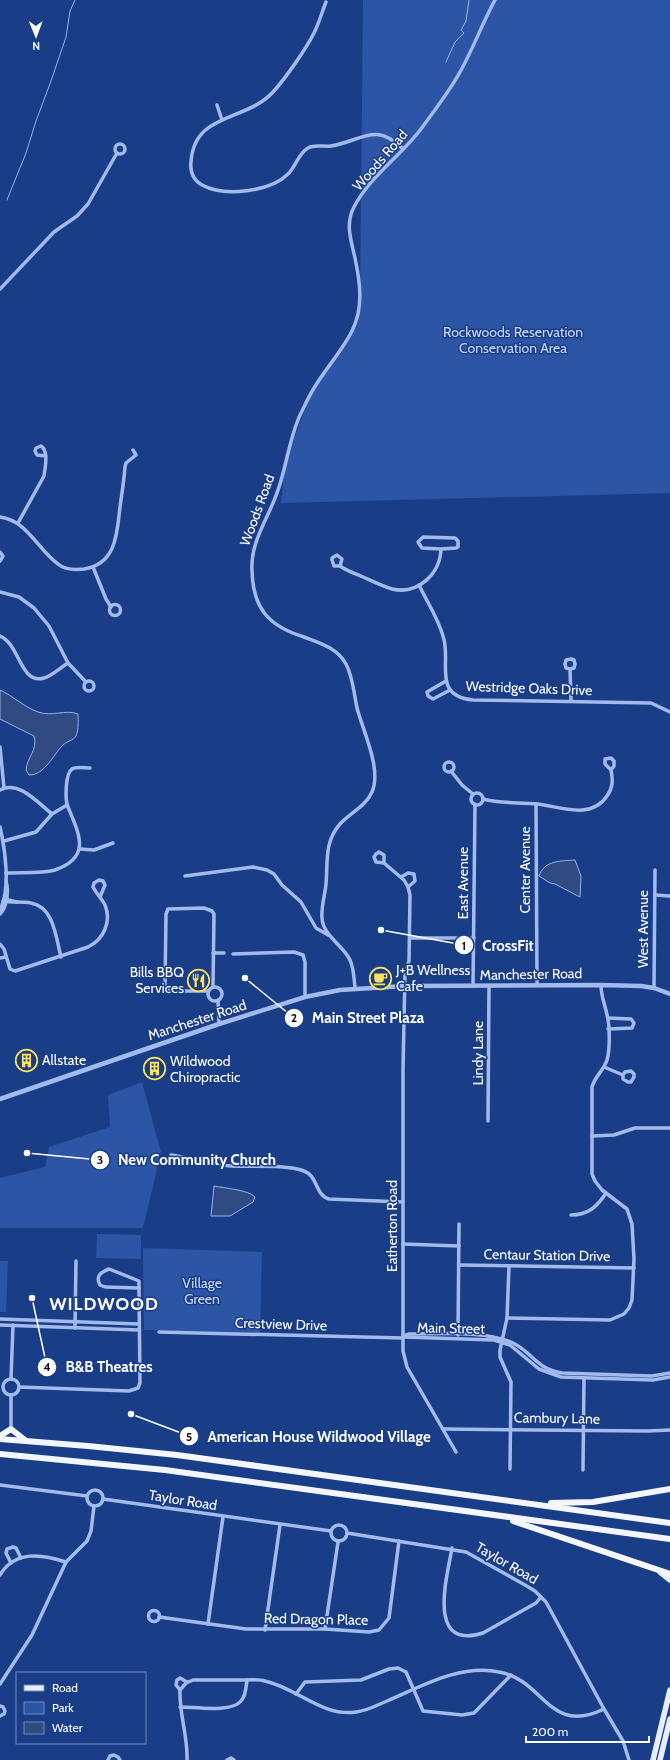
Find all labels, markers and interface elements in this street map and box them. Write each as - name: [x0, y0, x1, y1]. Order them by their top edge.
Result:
- north arrow: [16, 16, 56, 56]
- text: N: [32, 39, 40, 53]
- street label: Woods Road: [349, 126, 411, 194]
- park label: Rockwoods Reservation Conservation Area: [443, 323, 583, 357]
- street label: Woods Road: [236, 472, 278, 548]
- street label: Westridge Oaks Drive: [465, 677, 593, 699]
- street label: Center Avenue: [516, 826, 534, 914]
- street label: East Avenue: [454, 847, 472, 919]
- street label: West Avenue: [634, 890, 652, 968]
- callout: CrossFit: [454, 932, 542, 959]
- text: CrossFit: [482, 937, 534, 955]
- text: 1: [462, 938, 466, 953]
- place label: J+B Wellness Cafe: [395, 961, 471, 995]
- place label: Bills BBQ Services: [130, 963, 184, 997]
- street label: Manchester Road: [480, 964, 582, 984]
- cafe icon: J+B Wellness Cafe: [367, 965, 393, 991]
- restaurant icon: Bills BBQ Services: [186, 967, 212, 993]
- street label: Manchester Road: [145, 996, 249, 1044]
- callout: Main Street Plaza: [284, 1004, 433, 1031]
- text: Main Street Plaza: [312, 1009, 425, 1027]
- text: 2: [291, 1010, 297, 1025]
- street label: Lindy Lane: [469, 1021, 487, 1085]
- building icon: Allstate: [14, 1047, 40, 1073]
- place label: Allstate: [42, 1051, 86, 1069]
- place label: Wildwood Chiropractic: [170, 1052, 240, 1086]
- building icon: Wildwood Chiropractic: [142, 1056, 168, 1082]
- callout: New Community Church: [90, 1146, 284, 1173]
- text: New Community Church: [118, 1151, 276, 1169]
- text: 3: [97, 1152, 103, 1167]
- street label: Eatherton Road: [383, 1180, 401, 1272]
- street label: Centaur Station Drive: [484, 1245, 610, 1265]
- park label: Village Green: [182, 1274, 222, 1308]
- district label: WILDWOOD: [49, 1293, 159, 1315]
- street label: Crestview Drive: [235, 1313, 327, 1335]
- street label: Main Street: [417, 1318, 485, 1338]
- callout: B&B Theatres: [37, 1353, 160, 1380]
- text: B&B Theatres: [65, 1358, 153, 1376]
- text: 4: [43, 1359, 51, 1374]
- street label: Cambury Lane: [514, 1408, 600, 1428]
- callout: American House Wildwood Village: [179, 1423, 439, 1450]
- text: American House Wildwood Village: [207, 1428, 431, 1446]
- text: 5: [186, 1429, 192, 1444]
- street label: Taylor Road: [148, 1486, 218, 1514]
- street label: Taylor Road: [473, 1538, 541, 1588]
- street label: Red Dragon Place: [264, 1609, 368, 1629]
- legend: [16, 1672, 146, 1744]
- text: Road: [52, 1680, 78, 1695]
- text: Park: [52, 1700, 74, 1715]
- scale bar: [526, 1718, 649, 1744]
- text: Water: [52, 1720, 83, 1735]
- text: 200 m: [532, 1724, 568, 1739]

